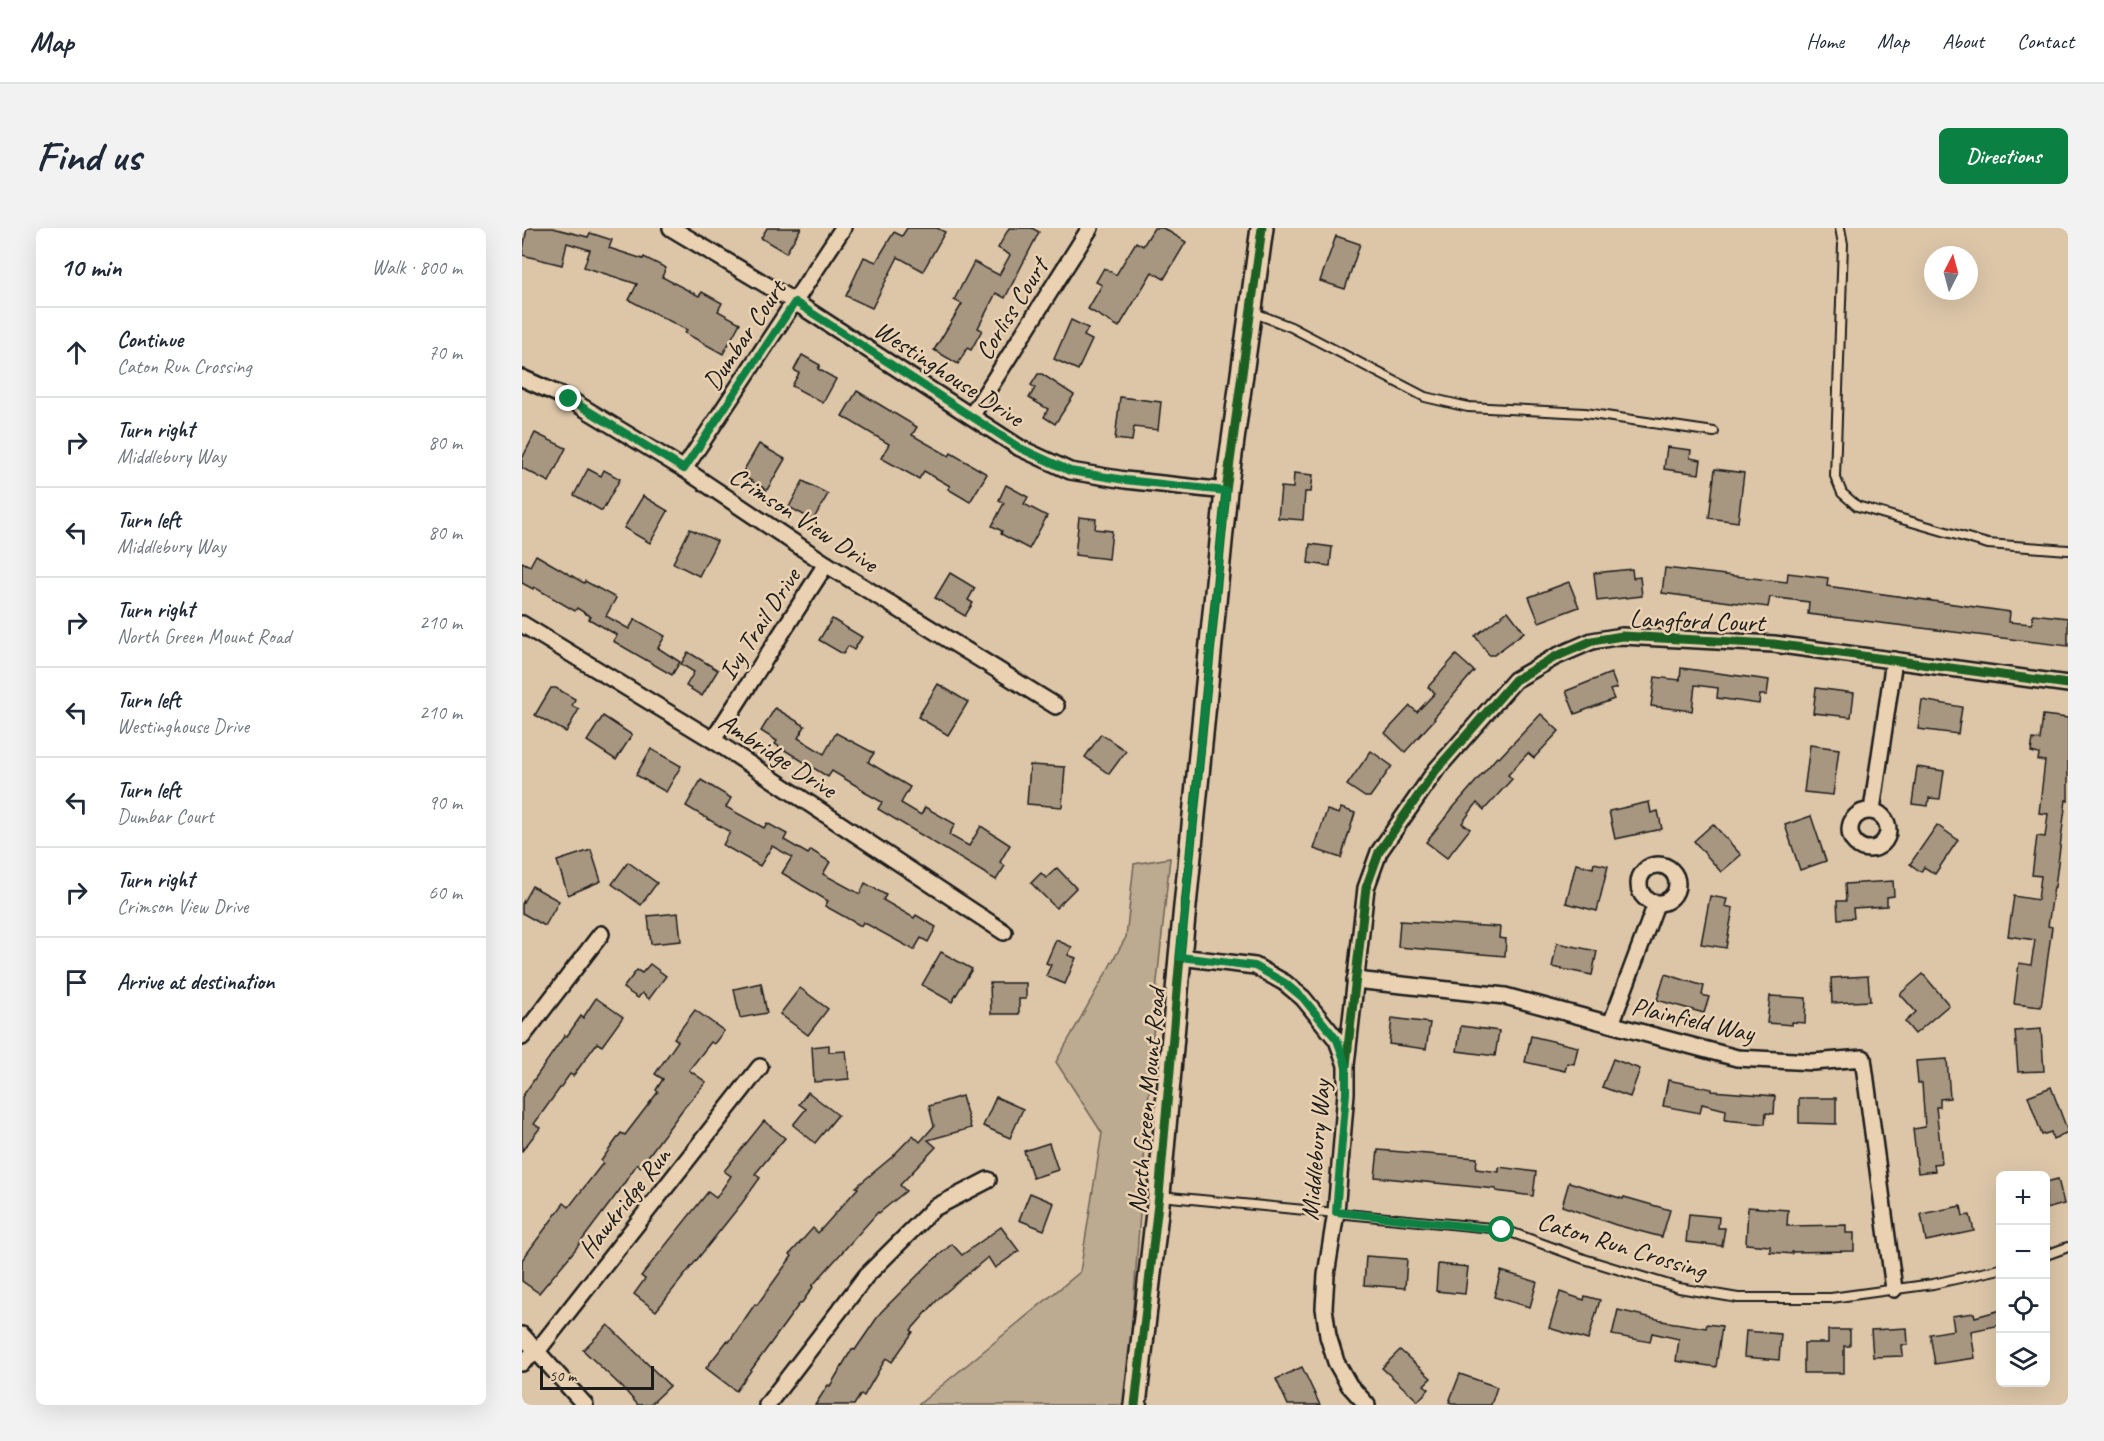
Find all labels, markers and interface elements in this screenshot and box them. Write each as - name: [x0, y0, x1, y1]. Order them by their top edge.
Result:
- text: Map: [30, 24, 73, 59]
- text: Home: [1806, 28, 1844, 54]
- text: Map: [1877, 28, 1909, 54]
- text: About: [1942, 28, 1984, 54]
- text: Contact: [2017, 28, 2074, 54]
- button: Directions: [1939, 128, 2068, 184]
- text: Find us: [36, 130, 141, 183]
- north arrow: [1924, 246, 1978, 300]
- street label: Corliss Court: [967, 250, 1057, 366]
- text: 10 min: [60, 251, 122, 284]
- text: Walk · 800 m: [372, 255, 462, 280]
- street label: Dumbar Court: [696, 272, 795, 397]
- street label: Westinghouse Drive: [868, 313, 1032, 435]
- text: Continue: [117, 326, 183, 354]
- icon: ahead: [60, 336, 93, 369]
- text: 70 m: [428, 340, 462, 365]
- text: Caton Run Crossing: [117, 354, 251, 379]
- route end: [555, 385, 581, 411]
- text: Turn right: [117, 416, 194, 444]
- icon: right: [60, 426, 93, 459]
- text: 80 m: [428, 430, 462, 455]
- text: Middlebury Way: [117, 444, 225, 469]
- street label: Crimson View Drive: [723, 459, 886, 581]
- text: Turn left: [117, 506, 181, 534]
- icon: left: [60, 516, 93, 549]
- text: 80 m: [428, 520, 462, 545]
- text: Middlebury Way: [117, 534, 225, 559]
- street label: Ivy Trail Drive: [711, 560, 809, 686]
- text: Turn right: [117, 596, 194, 624]
- street label: Langford Court: [1629, 602, 1767, 639]
- icon: right: [60, 606, 93, 639]
- text: 210 m: [419, 610, 462, 635]
- text: North Green Mount Road: [117, 624, 291, 649]
- text: Turn left: [117, 686, 181, 714]
- icon: left: [60, 696, 93, 729]
- text: 210 m: [419, 700, 462, 725]
- street label: Ambridge Drive: [713, 705, 845, 807]
- text: Westinghouse Drive: [117, 714, 249, 739]
- text: Turn left: [117, 776, 181, 804]
- icon: left: [60, 786, 93, 819]
- text: 90 m: [428, 790, 462, 815]
- text: Dumbar Court: [117, 804, 214, 829]
- text: Turn right: [117, 866, 194, 894]
- icon: right: [60, 876, 93, 909]
- text: 60 m: [428, 880, 462, 905]
- text: Crimson View Drive: [117, 894, 248, 919]
- icon: arrive: [60, 966, 93, 999]
- text: Arrive at destination: [117, 968, 274, 996]
- street label: North Green Mount Road: [1120, 983, 1173, 1215]
- street label: Plainfield Way: [1628, 989, 1760, 1050]
- street label: Middlebury Way: [1293, 1076, 1338, 1222]
- street label: Hawkridge Run: [571, 1139, 679, 1264]
- map controls: [1996, 1171, 2050, 1387]
- button: +: [1996, 1171, 2050, 1225]
- street label: Caton Run Crossing: [1534, 1204, 1712, 1287]
- route start: [1488, 1216, 1514, 1242]
- button: −: [1996, 1225, 2050, 1279]
- button: locate: [1996, 1279, 2050, 1333]
- button: layers: [1996, 1333, 2050, 1387]
- scale bar: [540, 1363, 654, 1390]
- text: 50 m: [549, 1366, 576, 1386]

